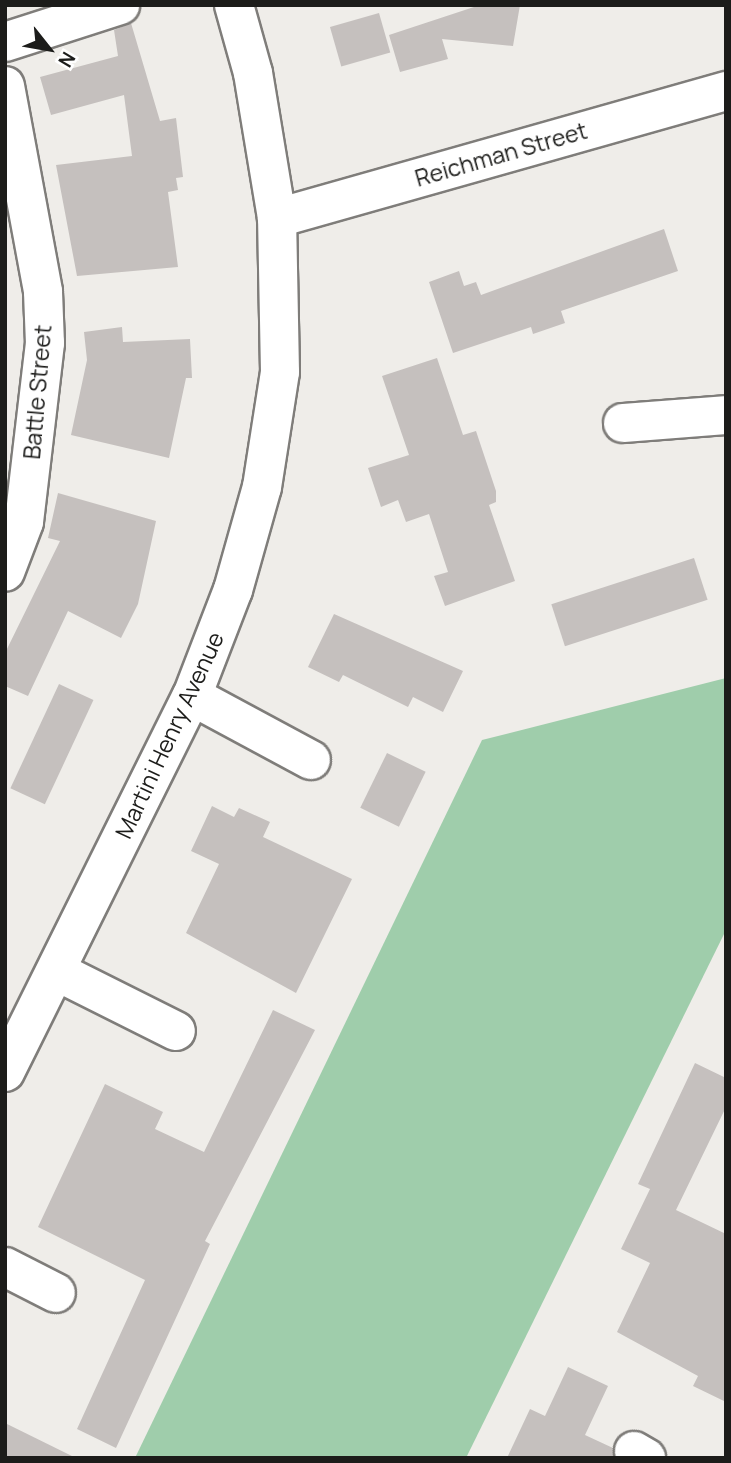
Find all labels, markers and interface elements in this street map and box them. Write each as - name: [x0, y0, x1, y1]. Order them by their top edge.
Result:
- north arrow: [14, 14, 84, 84]
- text: N: [52, 47, 82, 72]
- street label: Reichman Street: [412, 116, 590, 192]
- street label: Battle Street: [17, 324, 57, 460]
- street label: Martini Henry Avenue: [109, 627, 229, 843]

